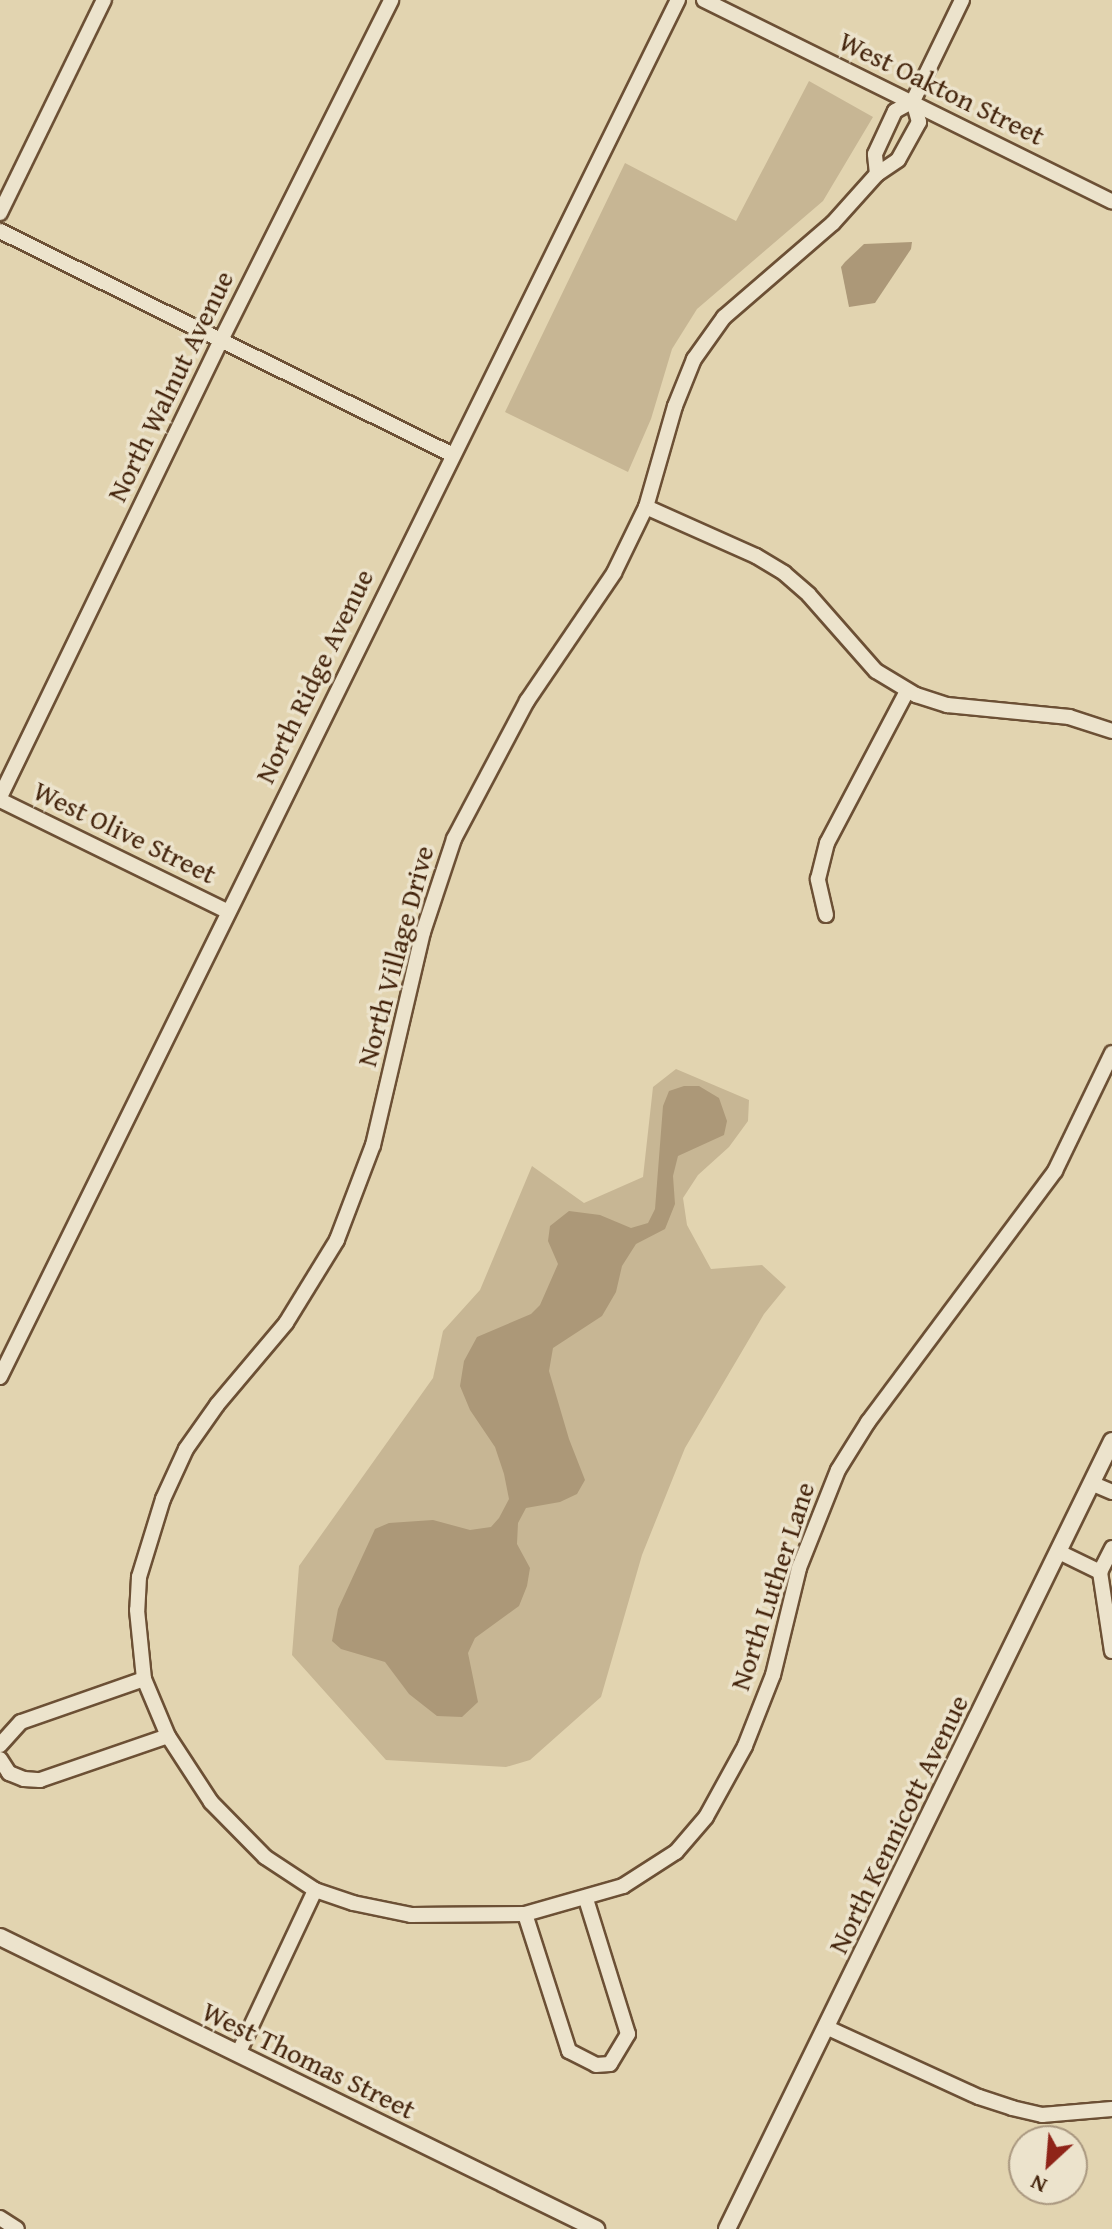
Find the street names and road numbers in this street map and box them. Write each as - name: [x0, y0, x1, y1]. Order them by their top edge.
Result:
- street label: West Oakton Street: [834, 24, 1050, 152]
- street label: North Walnut Avenue: [100, 265, 240, 507]
- street label: North Ridge Avenue: [248, 563, 380, 789]
- street label: West Olive Street: [28, 773, 222, 891]
- street label: North Village Drive: [349, 842, 441, 1070]
- street label: North Luther Lane: [723, 1478, 821, 1694]
- street label: North Kennicott Avenue: [821, 1689, 975, 1959]
- street label: West Thomas Street: [197, 1994, 421, 2126]

